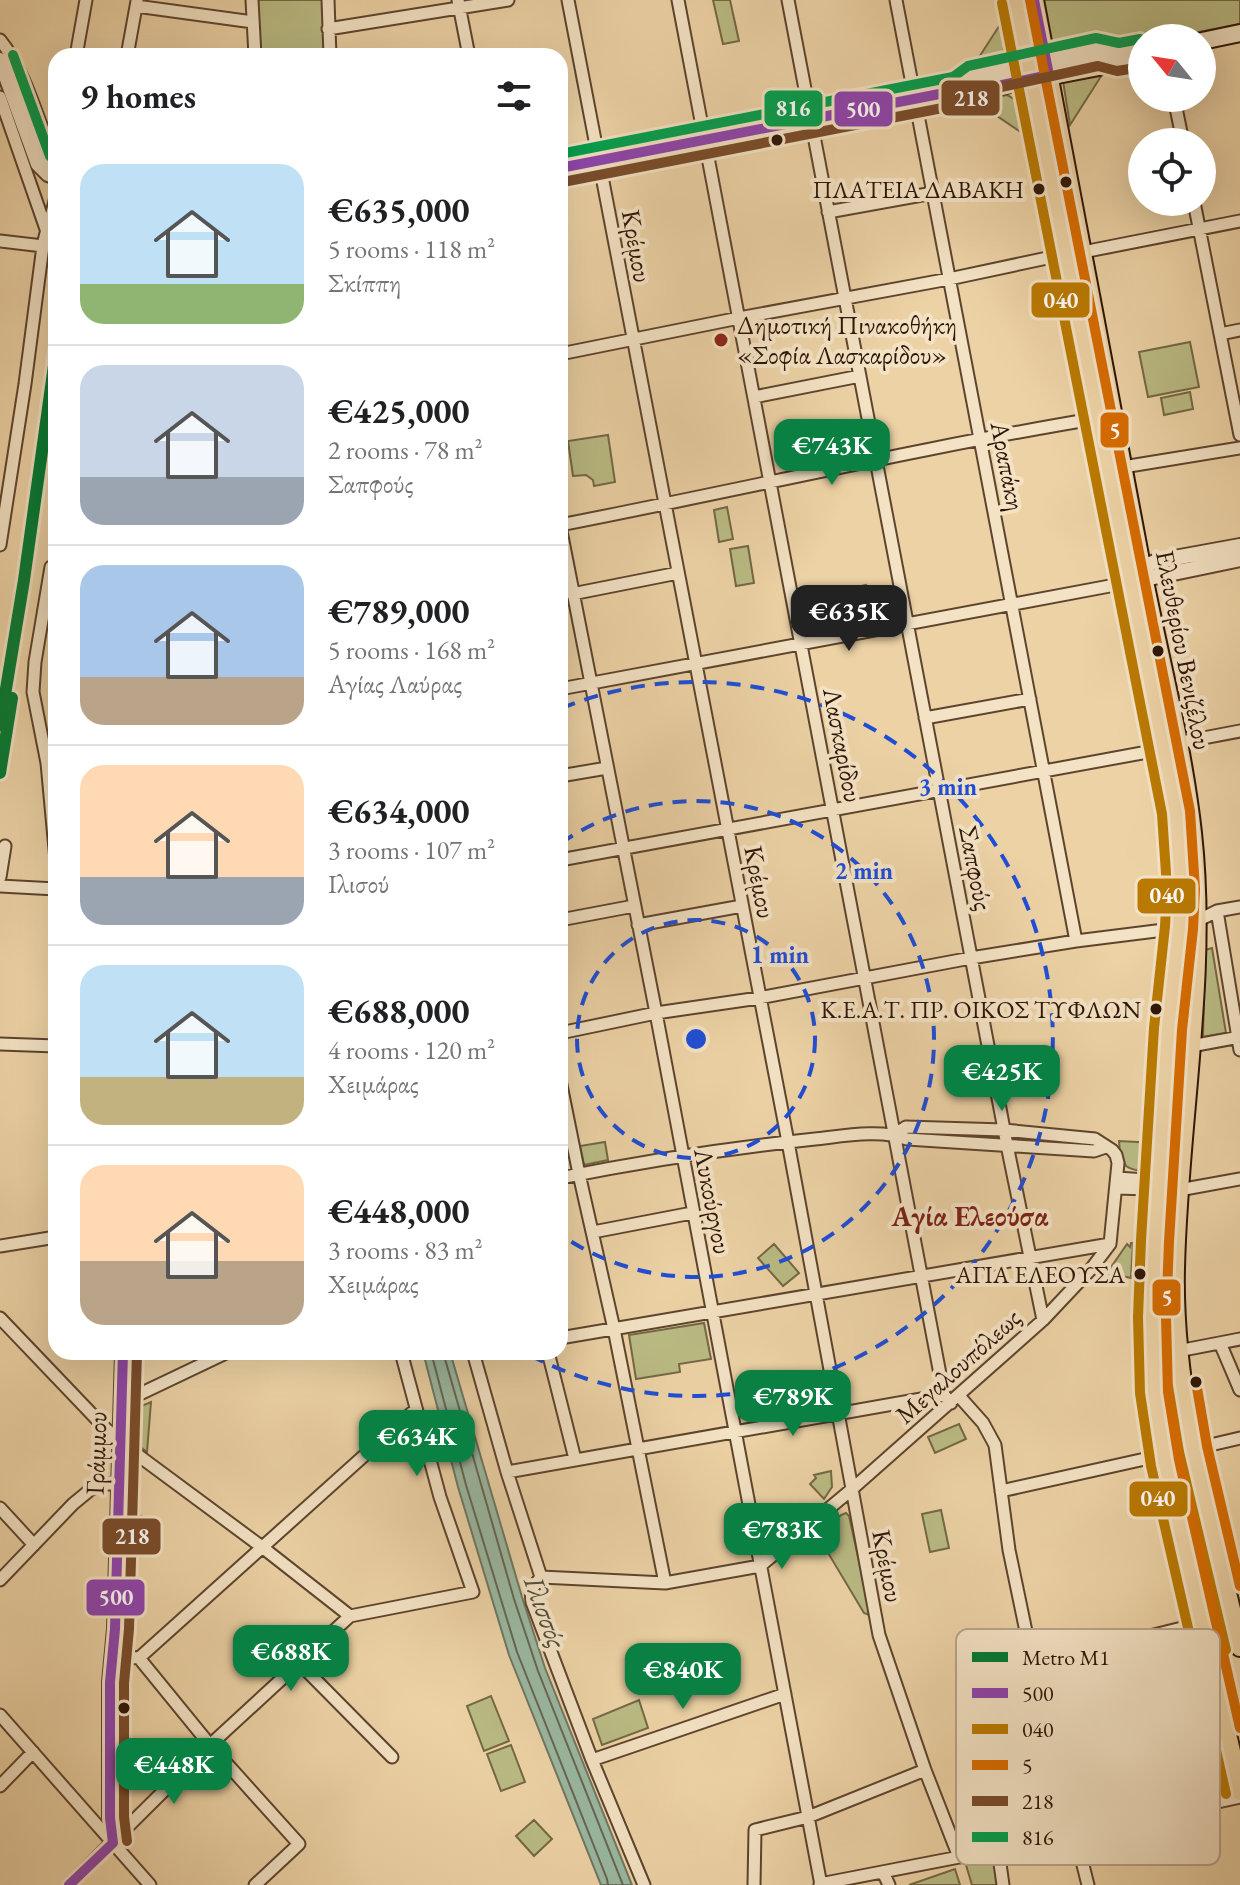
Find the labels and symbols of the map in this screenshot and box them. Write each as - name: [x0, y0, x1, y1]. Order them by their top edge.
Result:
- north arrow: [1128, 24, 1216, 112]
- line badge: 218: [940, 79, 1001, 117]
- text: 218: [954, 84, 988, 113]
- line badge: 816: [763, 89, 824, 128]
- line badge: 500: [833, 90, 894, 128]
- text: 816: [776, 94, 811, 123]
- text: 500: [846, 95, 881, 124]
- unlabelled marker: [769, 132, 785, 148]
- place label: ΠΛΑΤΕΙΑ ΔΑΒΑΚΗ: [812, 174, 1024, 205]
- unlabelled marker: [1058, 174, 1074, 190]
- marker: ΠΛΑΤΕΙΑ ΔΑΒΑΚΗ: [1031, 181, 1047, 197]
- street label: Κρέμου: [614, 207, 660, 285]
- line badge: 040: [1030, 281, 1091, 319]
- text: 040: [1044, 286, 1079, 315]
- place label: Δημοτική Πινακοθήκη «Σοφία Λασκαρίδου»: [737, 308, 957, 372]
- marker: Δημοτική Πινακοθήκη «Σοφία Λασκαρίδου»: [712, 331, 730, 349]
- line badge: 5: [1099, 411, 1130, 449]
- text: 5: [1109, 416, 1121, 445]
- street label: Αραπάκη: [983, 417, 1033, 514]
- pin: €743K: [776, 419, 888, 487]
- street label: Ελευθερίου Βενιζέλου: [1148, 547, 1220, 753]
- pin: €635K: [793, 585, 905, 653]
- unlabelled marker: [1150, 643, 1166, 659]
- street label: Λασκαρίδου: [815, 684, 871, 805]
- text: 3 min: [919, 771, 978, 802]
- street label: Σαπφούς: [951, 823, 1001, 913]
- street label: Κρέμου: [736, 843, 784, 921]
- text: 2 min: [835, 855, 894, 886]
- line badge: 040: [1136, 877, 1197, 915]
- text: 040: [1150, 881, 1185, 910]
- text: 1 min: [751, 939, 810, 970]
- place label: Κ.Ε.Α.Τ. ΠΡ. ΟΙΚΟΣ ΤΥΦΛΩΝ: [820, 994, 1141, 1025]
- marker: Κ.Ε.Α.Τ. ΠΡ. ΟΙΚΟΣ ΤΥΦΛΩΝ: [1148, 1001, 1164, 1017]
- centre of rings: [682, 1025, 710, 1053]
- pin: €425K: [946, 1045, 1058, 1113]
- street label: Λυκούργου: [686, 1144, 740, 1257]
- district label: Αγία Ελεούσα: [891, 1198, 1049, 1234]
- place label: ΑΓΙΑ ΕΛΕΟΥΣΑ: [955, 1259, 1125, 1290]
- marker: ΑΓΙΑ ΕΛΕΟΥΣΑ: [1132, 1266, 1148, 1282]
- line badge: 5: [1151, 1278, 1182, 1317]
- text: 5: [1161, 1283, 1173, 1312]
- street label: Μεγαλουπόλεως: [888, 1301, 1028, 1431]
- pin: €789K: [737, 1370, 849, 1438]
- unlabelled marker: [1188, 1374, 1204, 1390]
- pin: €634K: [361, 1410, 473, 1478]
- street label: Γράμμου: [78, 1411, 114, 1495]
- line badge: 040: [1128, 1480, 1189, 1518]
- text: 040: [1141, 1484, 1176, 1513]
- pin: €783K: [726, 1503, 838, 1571]
- line badge: 218: [101, 1517, 162, 1556]
- text: 218: [115, 1522, 149, 1551]
- street label: Κρέμου: [864, 1527, 912, 1605]
- water label: Ιλισσός: [516, 1570, 576, 1653]
- line badge: 500: [85, 1578, 146, 1617]
- text: 500: [99, 1583, 134, 1612]
- pin: €688K: [235, 1625, 347, 1693]
- legend: [956, 1629, 1220, 1865]
- pin: €840K: [627, 1643, 739, 1711]
- text: Metro Μ1: [1022, 1643, 1110, 1672]
- text: 500: [1022, 1679, 1054, 1708]
- unlabelled marker: [116, 1700, 132, 1716]
- text: 040: [1022, 1715, 1054, 1744]
- pin: €448K: [118, 1738, 230, 1806]
- text: 5: [1022, 1751, 1033, 1780]
- text: 218: [1022, 1787, 1054, 1816]
- text: 816: [1022, 1823, 1054, 1852]

